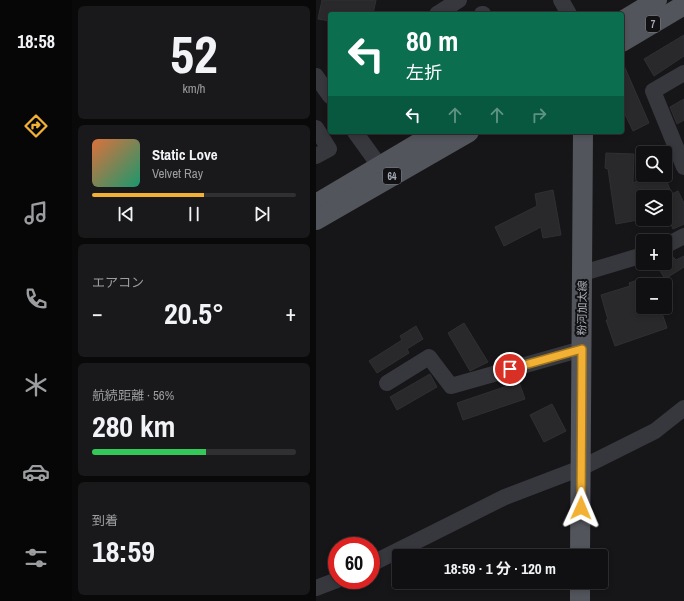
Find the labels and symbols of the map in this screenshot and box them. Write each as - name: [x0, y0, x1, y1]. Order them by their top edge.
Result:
- road number: 7: [646, 16, 660, 32]
- road number: 64: [383, 168, 401, 184]
- street label: 粉河加太線: [575, 280, 589, 336]
- pin: [493, 352, 527, 386]
- position arrow: [560, 487, 602, 529]
- speed limit sign: 60: [328, 537, 380, 589]

